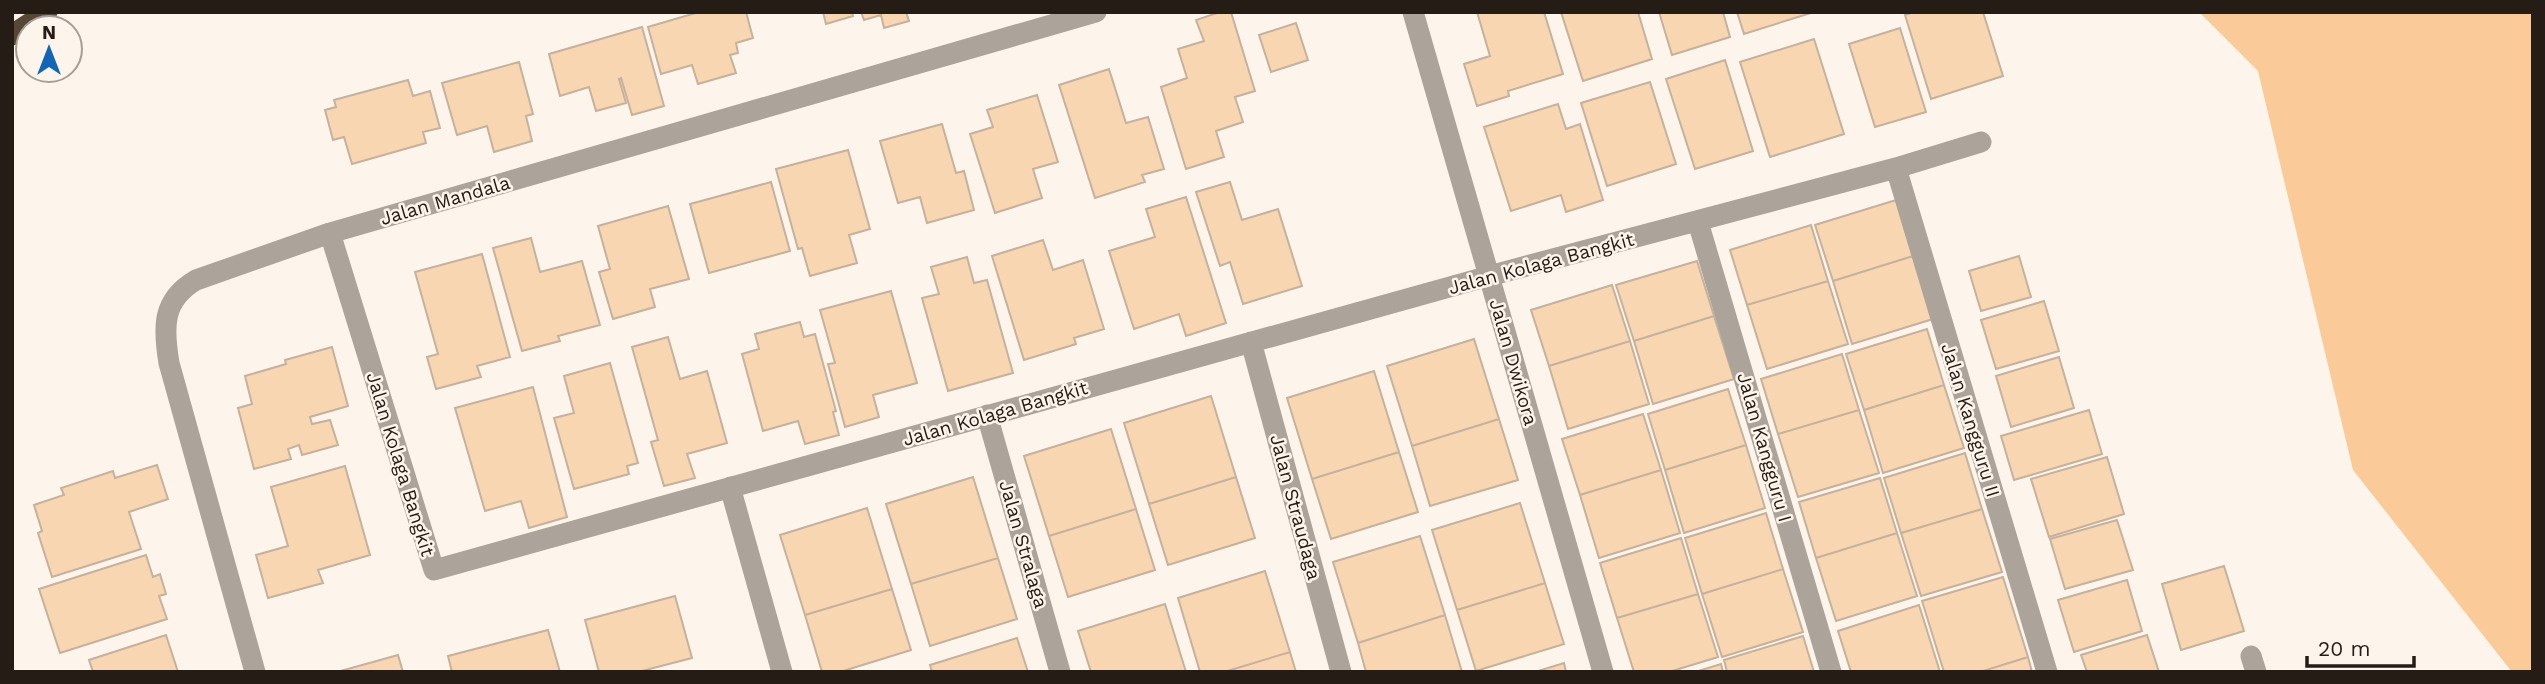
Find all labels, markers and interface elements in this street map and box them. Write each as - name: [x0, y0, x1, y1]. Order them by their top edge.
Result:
- north arrow: [14, 14, 84, 84]
- text: N: [42, 21, 56, 44]
- street label: Jalan Mandala: [378, 171, 513, 230]
- street label: Jalan Kolaga Bangkit: [1446, 228, 1637, 299]
- street label: Jalan Dwikora: [1484, 296, 1543, 428]
- street label: Jalan Kangguru II: [1936, 340, 2005, 500]
- street label: Jalan Kolaga Bangkit: [362, 369, 439, 559]
- street label: Jalan Kangguru I: [1732, 370, 1797, 524]
- street label: Jalan Kolaga Bangkit: [900, 376, 1090, 451]
- street label: Jalan Straudaga: [1265, 432, 1326, 583]
- street label: Jalan Stralaga: [994, 478, 1053, 611]
- scale bar: [2307, 624, 2414, 668]
- text: 20 m: [2318, 636, 2370, 661]

